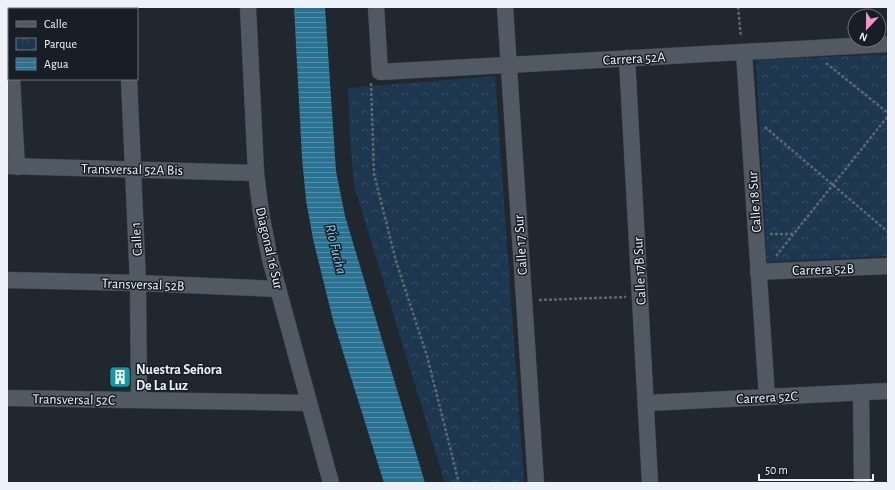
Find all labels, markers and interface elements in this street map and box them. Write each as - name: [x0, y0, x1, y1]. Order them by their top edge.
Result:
- legend: [8, 8, 138, 80]
- north arrow: [847, 8, 887, 48]
- text: Calle: [44, 18, 67, 30]
- text: N: [858, 30, 869, 43]
- text: Parque: [44, 38, 77, 50]
- street label: Carrera 52A: [602, 50, 666, 68]
- text: Agua: [44, 58, 69, 70]
- street label: Transversal 52A Bis: [81, 162, 183, 178]
- street label: Calle 18 Sur: [746, 170, 764, 233]
- street label: Diagonal 16 Sur: [253, 206, 285, 291]
- street label: Calle 17 Sur: [512, 214, 530, 276]
- street label: Calle 1: [129, 221, 145, 256]
- water label: Río Fucha: [322, 222, 349, 276]
- street label: Calle 17B Sur: [631, 236, 649, 305]
- street label: Carrera 52B: [792, 262, 854, 278]
- street label: Transversal 52B: [101, 277, 185, 293]
- place label: Nuestra Señora De La Luz: [136, 363, 223, 393]
- building icon: Nuestra Señora De La Luz: [107, 364, 133, 390]
- street label: Carrera 52C: [736, 389, 798, 407]
- street label: Transversal 52C: [33, 392, 115, 408]
- scale bar: [759, 456, 873, 482]
- text: 50 m: [765, 464, 788, 476]

